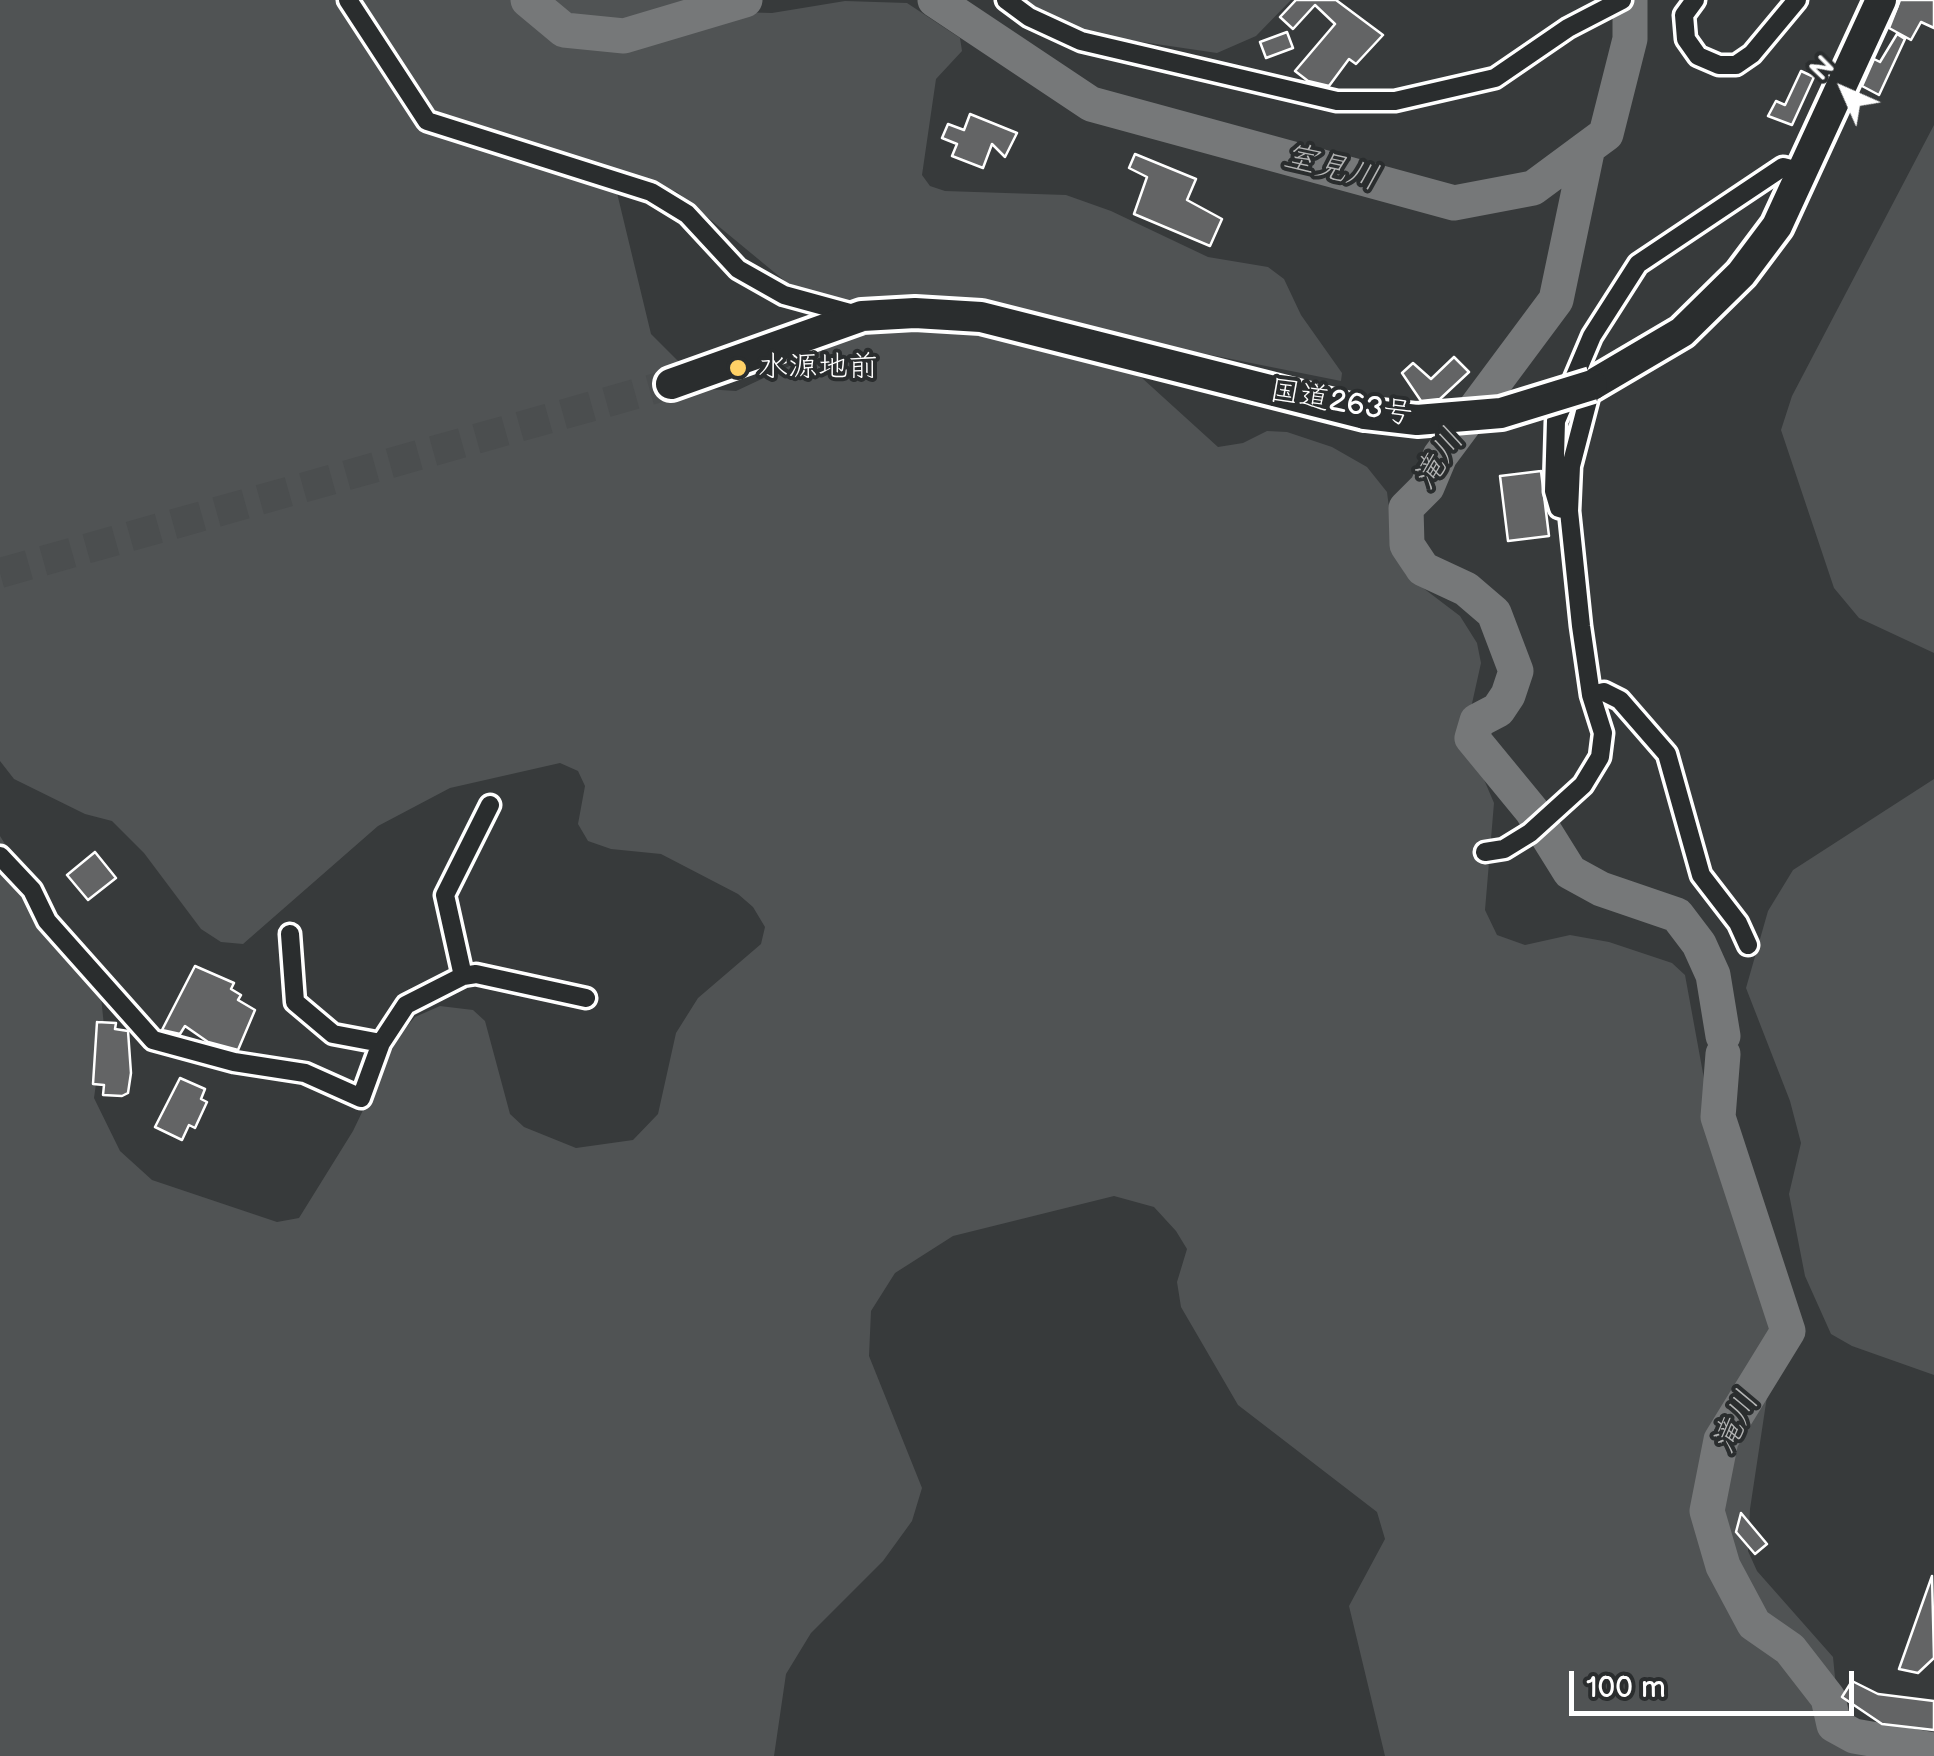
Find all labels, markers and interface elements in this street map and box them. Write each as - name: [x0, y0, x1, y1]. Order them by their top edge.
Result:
- north arrow: [1794, 40, 1894, 140]
- text: N: [1803, 49, 1842, 88]
- water label: 室見川: [1280, 138, 1382, 200]
- place label: 水源地前: [758, 350, 878, 386]
- marker: 水源地前: [727, 357, 749, 379]
- street label: 国道263号: [1267, 374, 1415, 434]
- water label: 滝川: [1406, 423, 1474, 497]
- water label: 滝川: [1706, 1386, 1768, 1460]
- scale bar: [1574, 1651, 1859, 1713]
- text: 100 m: [1586, 1670, 1666, 1706]

